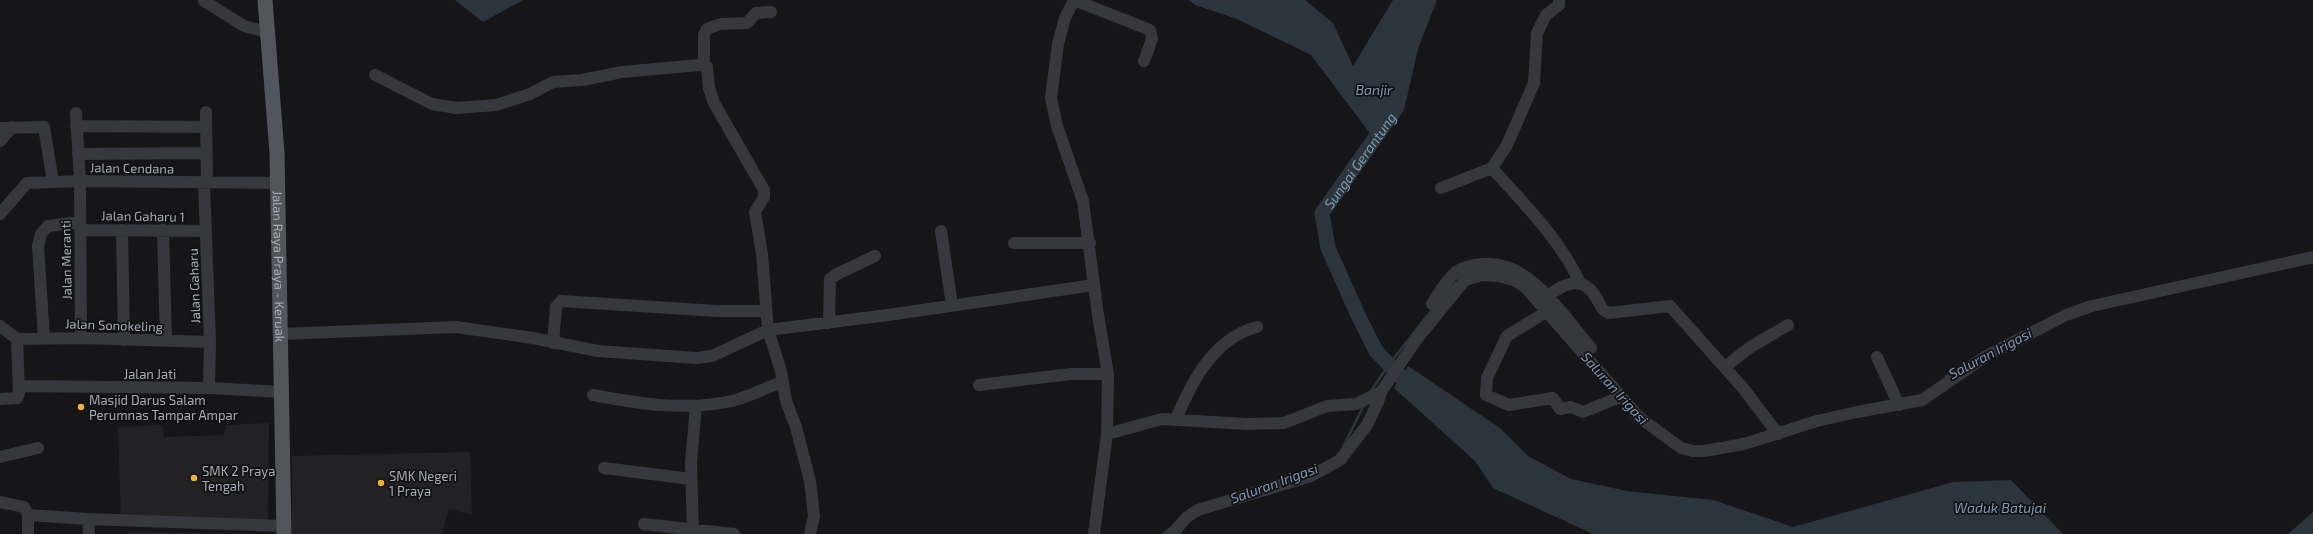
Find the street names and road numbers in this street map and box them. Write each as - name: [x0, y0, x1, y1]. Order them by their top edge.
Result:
- street label: Jalan Cendana: [90, 159, 174, 177]
- street label: Jalan Raya Praya - Keruak: [270, 191, 288, 343]
- street label: Jalan Gaharu 1: [101, 207, 185, 225]
- street label: Jalan Meranti: [57, 220, 75, 300]
- street label: Jalan Gaharu: [185, 248, 203, 324]
- street label: Jalan Sonokeling: [65, 315, 163, 335]
- street label: Jalan Jati: [124, 366, 176, 382]

